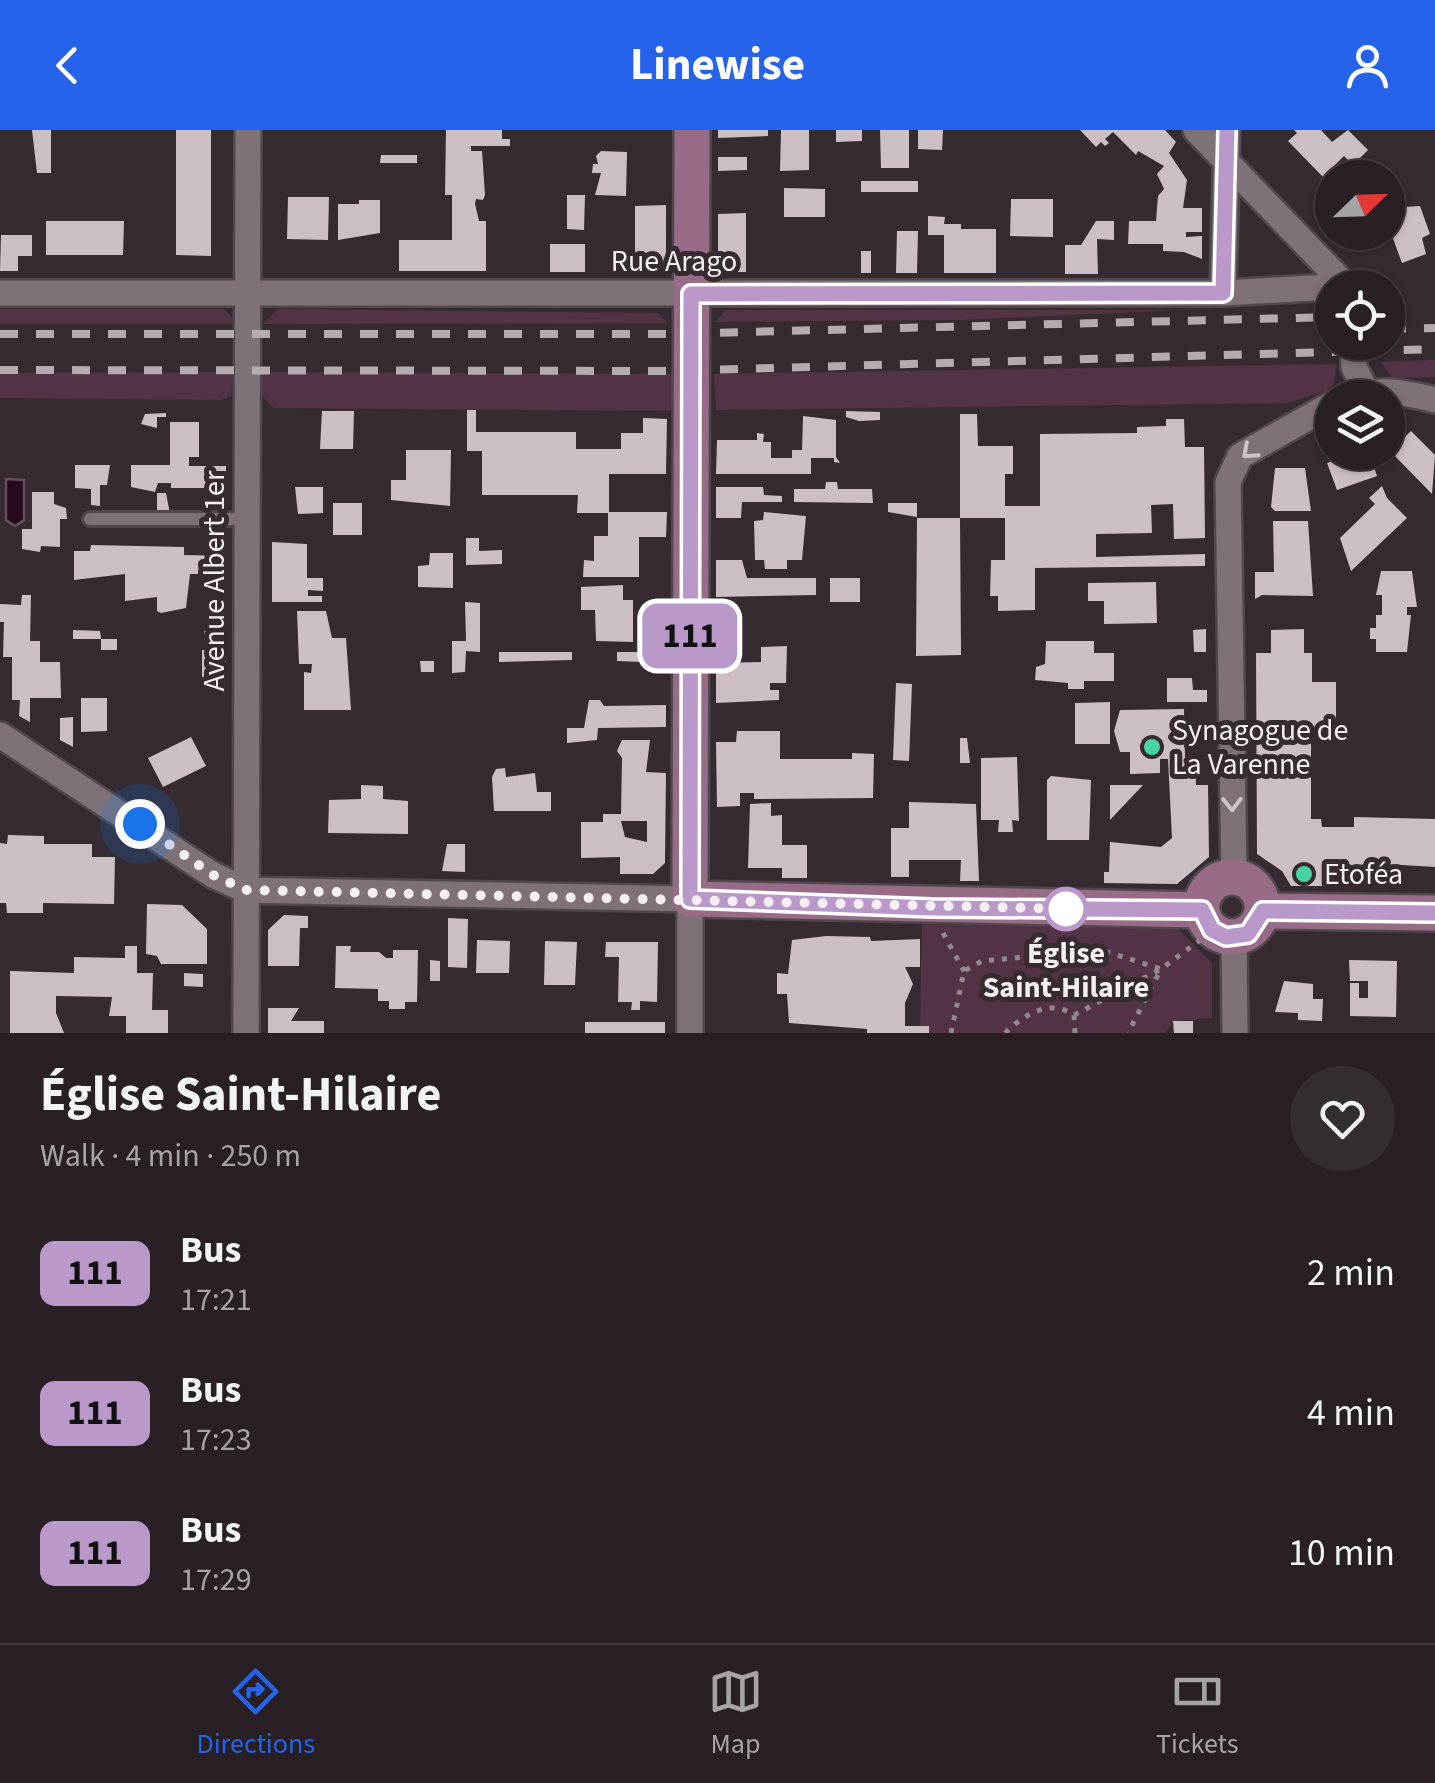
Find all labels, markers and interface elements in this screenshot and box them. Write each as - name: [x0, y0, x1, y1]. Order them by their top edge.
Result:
- text: Linewise: [630, 33, 805, 97]
- icon: back: [40, 38, 95, 93]
- icon: person: [1340, 38, 1395, 93]
- north arrow: [1315, 160, 1405, 250]
- map controls: [1315, 160, 1405, 470]
- street label: Rue Arago: [611, 240, 737, 283]
- button: locate: [1315, 270, 1405, 360]
- button: layers: [1315, 380, 1405, 470]
- one-way arrow: [1242, 441, 1261, 459]
- street label: Avenue Albert 1er: [193, 470, 236, 691]
- line badge: 111: [632, 604, 748, 668]
- text: 111: [662, 611, 718, 661]
- place label: Synagogue de La Varenne: [1172, 709, 1348, 786]
- marker: Synagogue de La Varenne: [1141, 736, 1163, 758]
- one-way arrow: [1222, 797, 1243, 813]
- your location: [115, 799, 165, 849]
- place label: Etoféa: [1324, 853, 1403, 896]
- marker: Etoféa: [1293, 863, 1315, 885]
- marker: Église Saint-Hilaire: [1045, 888, 1087, 930]
- place label: Église Saint-Hilaire: [983, 932, 1149, 1009]
- text: Église Saint-Hilaire: [40, 1061, 441, 1129]
- button: heart: [1290, 1066, 1395, 1171]
- text: Walk · 4 min · 250 m: [40, 1133, 301, 1179]
- text: Bus: [180, 1223, 241, 1277]
- text: 2 min: [1307, 1246, 1395, 1300]
- text: 111: [67, 1248, 123, 1298]
- text: 17:21: [180, 1277, 252, 1323]
- text: Bus: [180, 1363, 241, 1417]
- text: 4 min: [1307, 1386, 1395, 1440]
- text: 111: [67, 1388, 123, 1438]
- text: 17:23: [180, 1417, 252, 1463]
- text: Bus: [180, 1503, 241, 1557]
- text: 10 min: [1288, 1526, 1395, 1580]
- text: 111: [67, 1528, 123, 1578]
- text: 17:29: [180, 1557, 252, 1603]
- tab: Directions: [196, 1664, 315, 1764]
- tab: Map: [708, 1664, 763, 1764]
- tab: Tickets: [1156, 1664, 1239, 1764]

